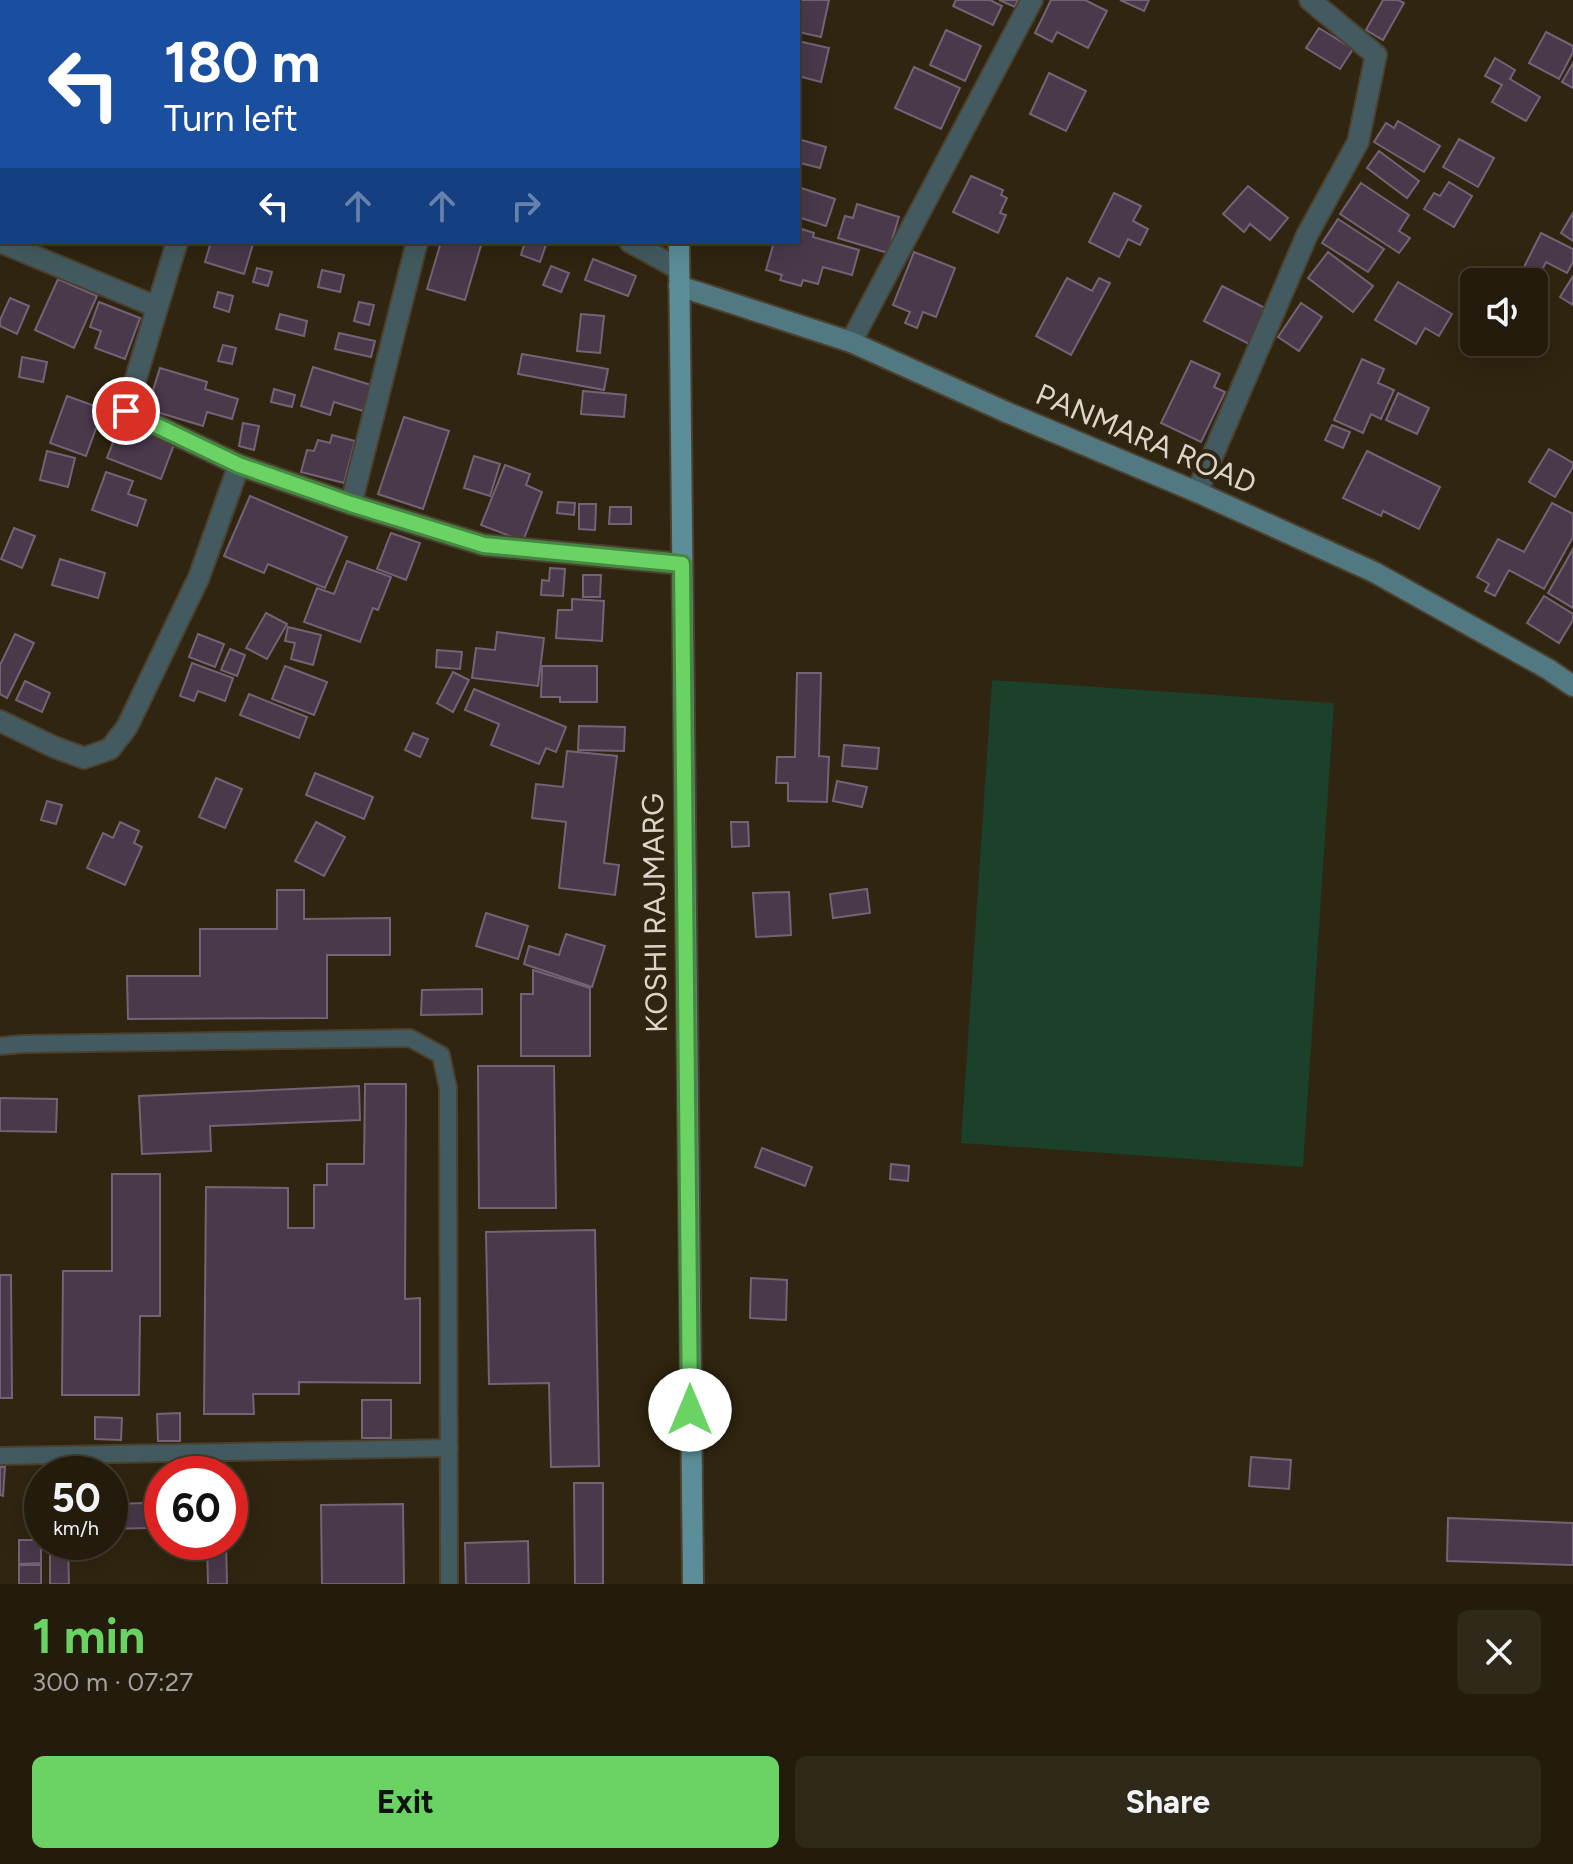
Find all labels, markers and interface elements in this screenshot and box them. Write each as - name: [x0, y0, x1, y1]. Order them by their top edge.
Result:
- text: 180 m: [164, 29, 320, 96]
- icon: left: [32, 32, 136, 136]
- text: Turn left: [164, 97, 298, 140]
- icon: left: [252, 184, 296, 228]
- icon: ahead: [336, 184, 380, 228]
- icon: ahead: [420, 184, 464, 228]
- icon: right: [504, 184, 548, 228]
- map controls: [1460, 268, 1548, 356]
- button: sound: [1460, 268, 1548, 356]
- street label: PANMARA ROAD: [1030, 375, 1262, 502]
- pin: [92, 377, 160, 445]
- icon: arrive: [104, 389, 148, 433]
- street label: KOSHI RAJMARG: [634, 793, 675, 1033]
- position arrow: [648, 1368, 732, 1452]
- speed limit sign: 60: [144, 1456, 248, 1560]
- text: 50: [51, 1474, 101, 1522]
- text: km/h: [53, 1516, 99, 1540]
- text: 1 min: [32, 1607, 145, 1665]
- button: close: [1457, 1610, 1541, 1694]
- text: 300 m · 07:27: [32, 1666, 193, 1698]
- button: Exit: [32, 1756, 779, 1848]
- button: Share: [795, 1756, 1541, 1848]

